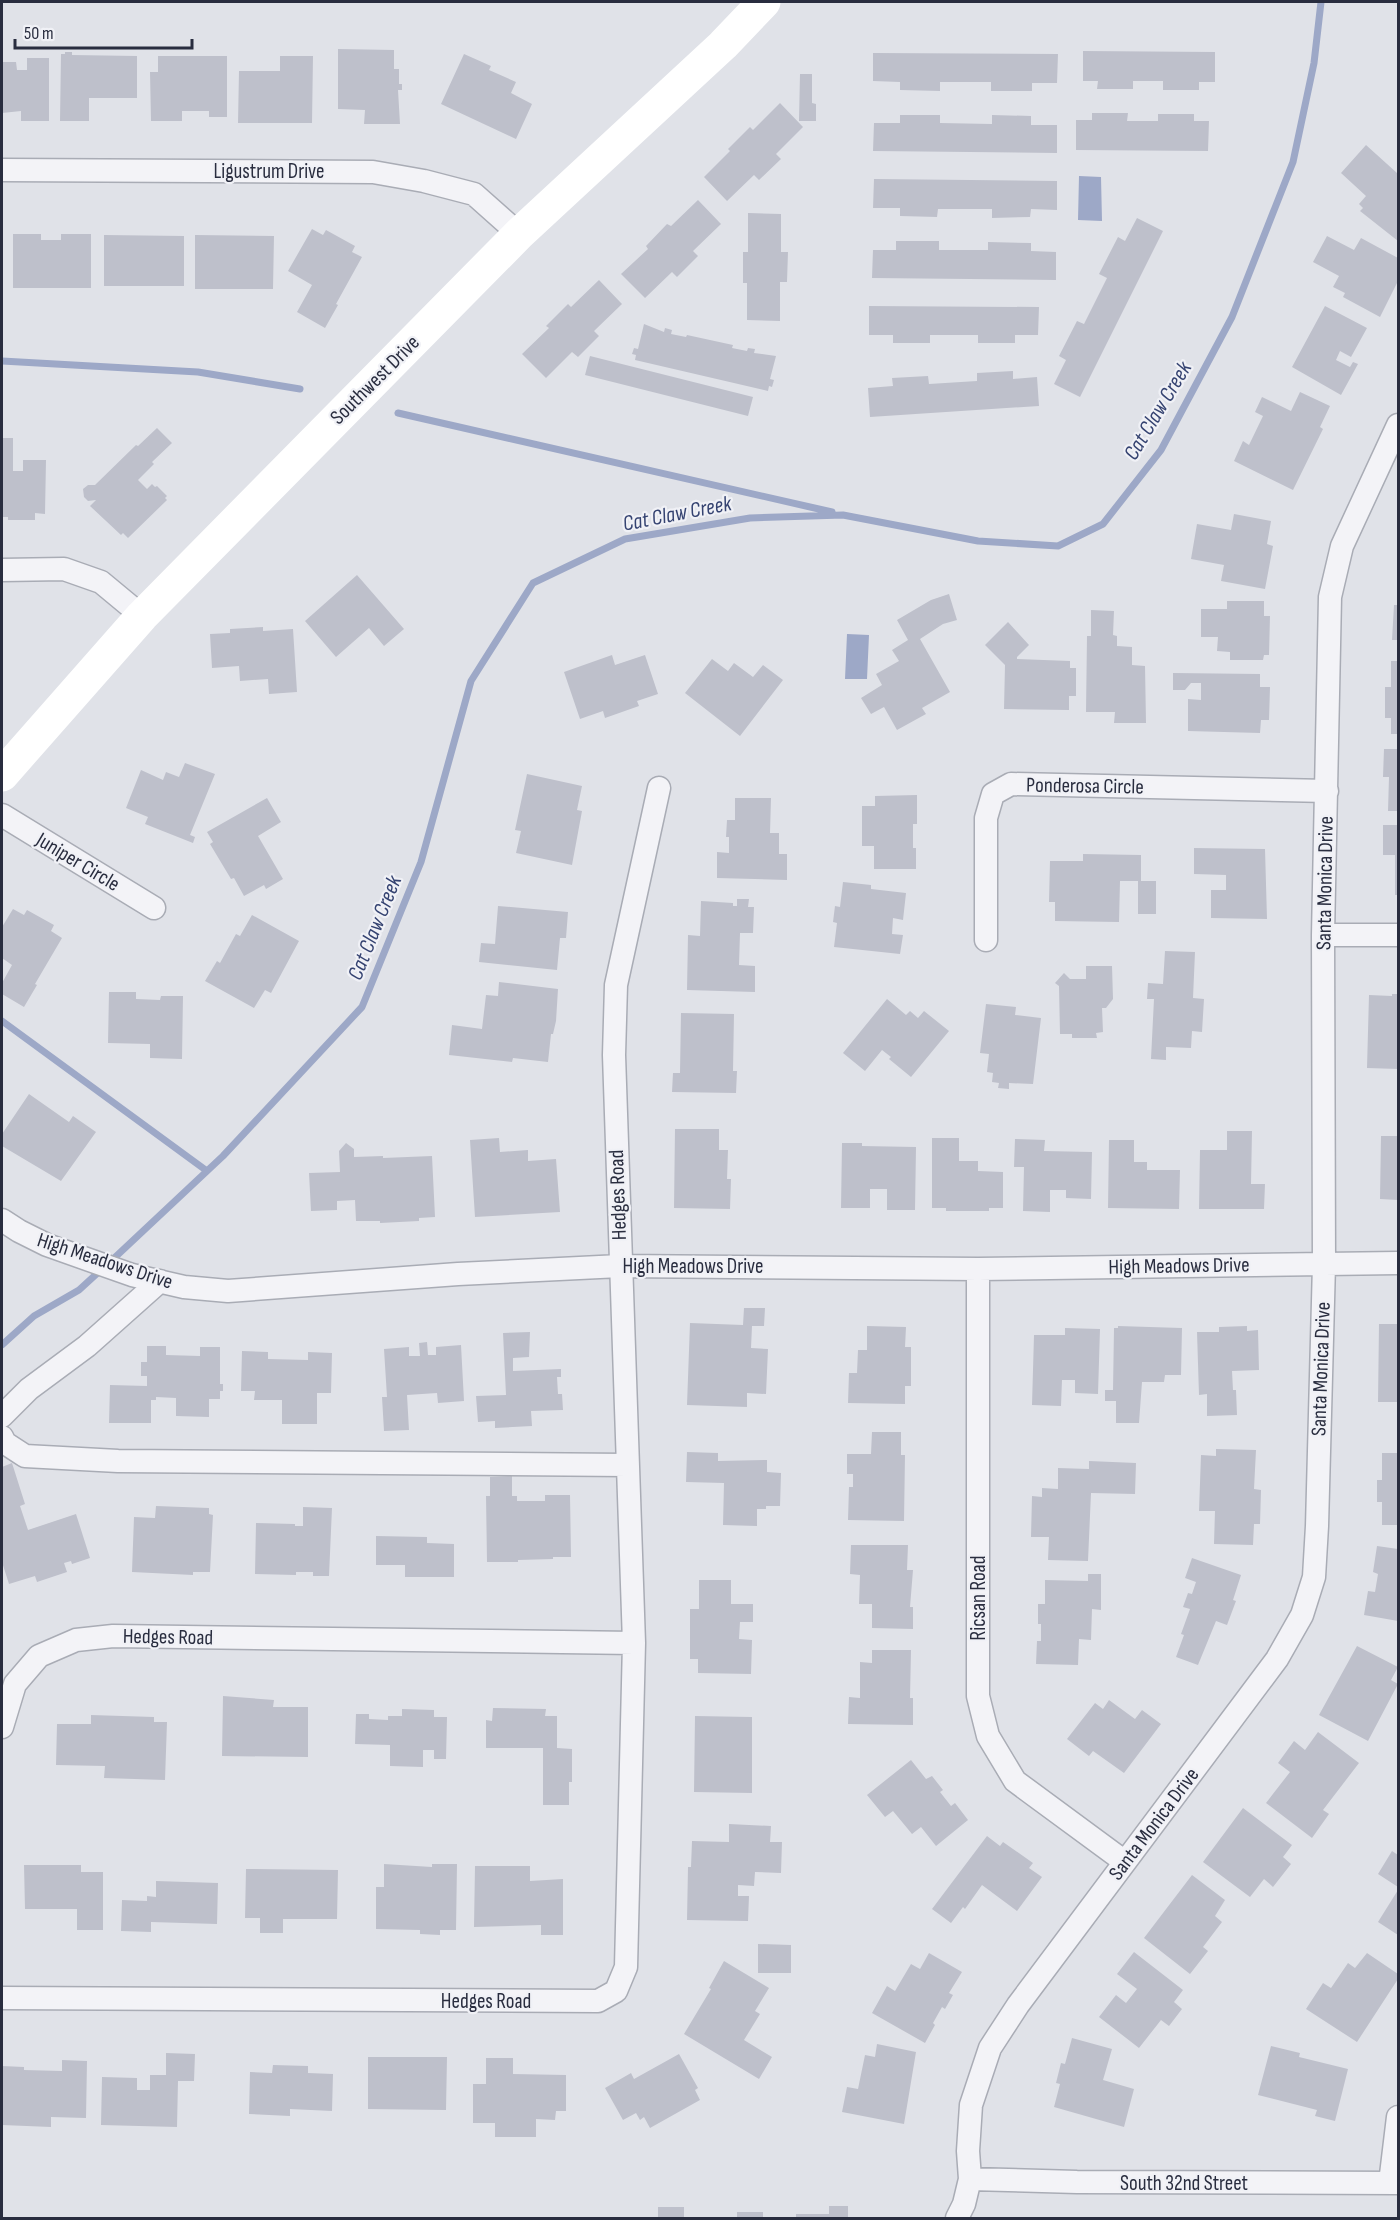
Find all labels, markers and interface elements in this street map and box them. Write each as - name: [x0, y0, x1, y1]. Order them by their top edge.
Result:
- scale bar: [15, 12, 192, 50]
- text: 50 m: [24, 23, 54, 44]
- street label: Ligustrum Drive: [213, 159, 325, 184]
- street label: Southwest Drive: [325, 330, 425, 430]
- water label: Cat Claw Creek: [1118, 356, 1198, 465]
- water label: Cat Claw Creek: [620, 490, 734, 538]
- street label: Ponderosa Circle: [1026, 772, 1144, 800]
- street label: Santa Monica Drive: [1311, 816, 1339, 950]
- street label: Juniper Circle: [31, 827, 124, 897]
- water label: Cat Claw Creek: [342, 871, 408, 984]
- street label: Hedges Road: [604, 1149, 632, 1241]
- street label: High Meadows Drive: [34, 1227, 176, 1295]
- street label: High Meadows Drive: [1108, 1252, 1250, 1280]
- street label: High Meadows Drive: [623, 1254, 764, 1279]
- street label: Santa Monica Drive: [1306, 1301, 1336, 1437]
- street label: Ricsan Road: [966, 1556, 991, 1640]
- street label: Hedges Road: [123, 1624, 213, 1650]
- street label: Santa Monica Drive: [1104, 1763, 1204, 1885]
- street label: Hedges Road: [441, 1989, 531, 2014]
- street label: South 32nd Street: [1120, 2171, 1248, 2196]

